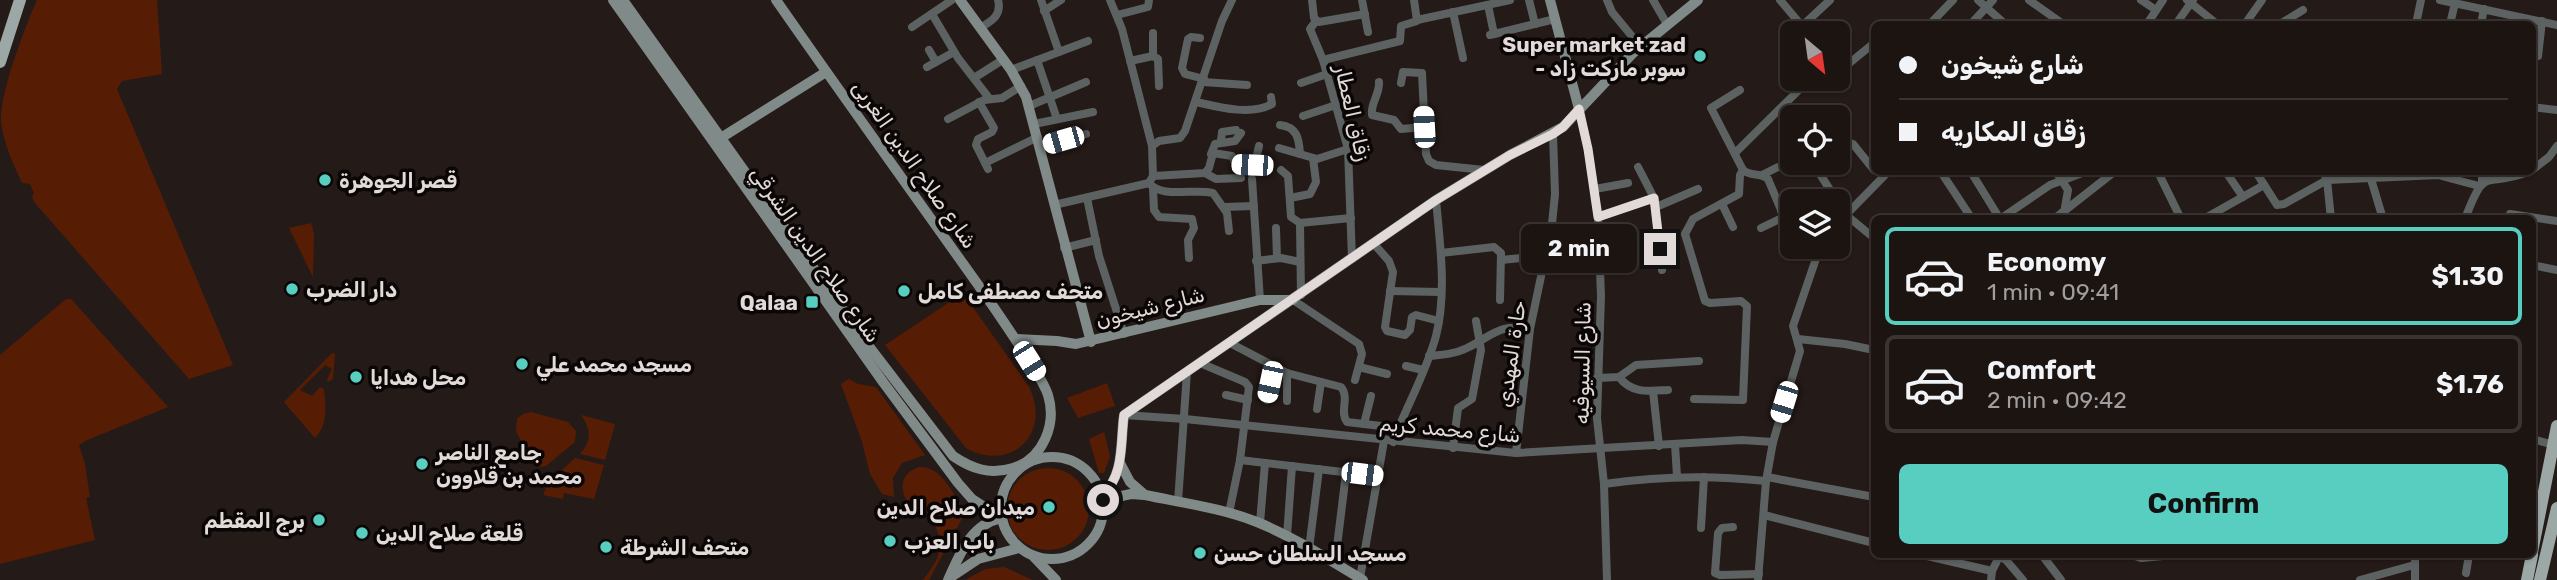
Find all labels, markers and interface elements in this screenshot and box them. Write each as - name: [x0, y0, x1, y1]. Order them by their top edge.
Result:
- north arrow: [1780, 21, 1850, 91]
- map controls: [1780, 21, 1850, 259]
- place label: Super market zad - سوبر ماركت زاد: [1502, 32, 1686, 82]
- marker: Super market zad - سوبر ماركت زاد: [1692, 48, 1708, 64]
- text: شارع شيخون: [1941, 50, 2084, 81]
- street label: زقاق العطار: [1329, 60, 1376, 164]
- street label: شارع صلاح الدين الغربى: [846, 75, 983, 254]
- car: [1413, 105, 1436, 149]
- button: locate: [1780, 105, 1850, 175]
- text: زقاق المكاريه: [1941, 117, 2086, 148]
- car: [1040, 124, 1087, 156]
- car: [1231, 154, 1274, 176]
- street label: شارع صلاح الدين الشرقي: [742, 161, 886, 349]
- place label: قصر الجوهرة: [339, 168, 457, 194]
- marker: قصر الجوهرة: [317, 172, 333, 188]
- button: layers: [1780, 189, 1850, 259]
- callout: 2 min: [1520, 224, 1636, 274]
- route end: [1644, 233, 1676, 265]
- text: 2 min: [1548, 234, 1610, 262]
- icon: car: [1903, 245, 1966, 308]
- text: Economy: [1987, 247, 2106, 278]
- text: $1.30: [2432, 261, 2504, 292]
- place label: دار الضرب: [306, 277, 397, 303]
- text: 1 min · 09:41: [1987, 278, 2119, 306]
- place label: متحف مصطفى كامل: [918, 279, 1103, 304]
- marker: دار الضرب: [284, 281, 300, 297]
- street label: شارع شيخون: [1093, 281, 1208, 335]
- marker: متحف مصطفى كامل: [896, 283, 912, 299]
- place label: Qalaa: [740, 290, 798, 315]
- marker: Qalaa: [804, 294, 820, 310]
- street label: حارة المهدي: [1491, 299, 1533, 409]
- street label: شارع السيوفيه: [1568, 301, 1598, 425]
- car: [1009, 338, 1050, 384]
- place label: مسجد محمد علي: [536, 352, 692, 381]
- icon: car: [1903, 353, 1966, 416]
- text: Comfort: [1987, 355, 2096, 386]
- marker: مسجد محمد علي: [514, 356, 530, 372]
- car: [1256, 359, 1285, 405]
- place label: محل هدايا: [370, 365, 466, 390]
- marker: محل هدايا: [348, 369, 364, 385]
- text: $1.76: [2436, 369, 2504, 400]
- car: [1768, 379, 1801, 425]
- text: 2 min · 09:42: [1987, 386, 2127, 414]
- street label: شارع محمد كريم: [1378, 410, 1522, 450]
- place label: جامع الناصر محمد بن قلاوون: [434, 440, 582, 489]
- marker: جامع الناصر محمد بن قلاوون: [414, 456, 430, 472]
- car: [1340, 461, 1385, 487]
- button: Confirm: [1899, 464, 2508, 544]
- route start: [1087, 484, 1119, 516]
- place label: ميدان صلاح الدين: [877, 495, 1035, 523]
- marker: ميدان صلاح الدين: [1041, 499, 1057, 515]
- place label: برج المقطم: [204, 508, 305, 536]
- marker: برج المقطم: [311, 512, 327, 528]
- place label: قلعة صلاح الدين: [376, 521, 523, 549]
- marker: قلعة صلاح الدين: [354, 525, 370, 541]
- place label: باب العزب: [904, 529, 995, 555]
- marker: باب العزب: [882, 533, 898, 549]
- place label: متحف الشرطة: [620, 535, 749, 561]
- marker: متحف الشرطة: [598, 539, 614, 555]
- place label: مسجد السلطان حسن: [1214, 541, 1407, 566]
- marker: مسجد السلطان حسن: [1192, 545, 1208, 561]

